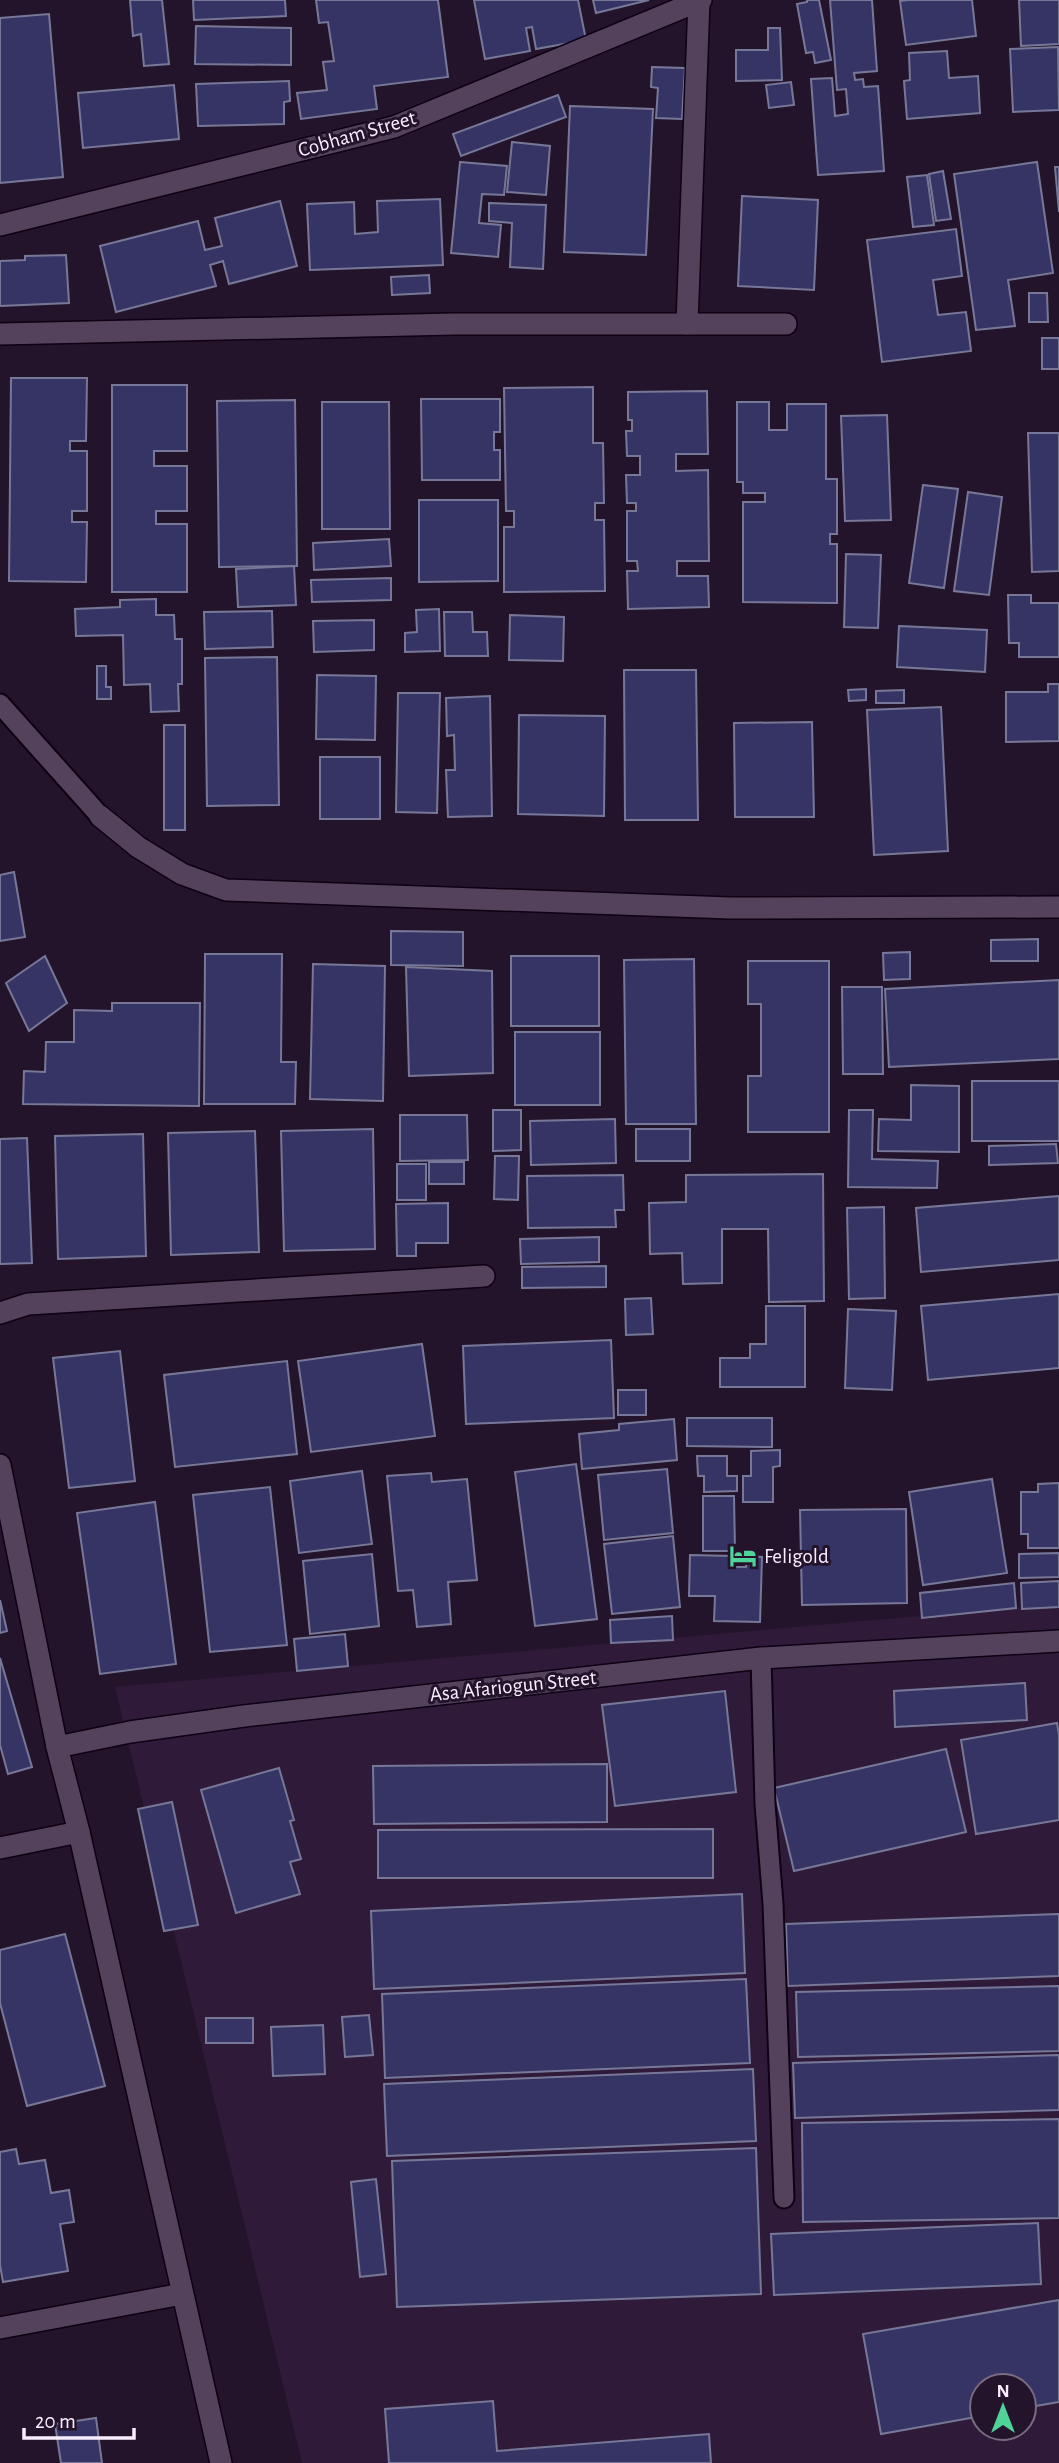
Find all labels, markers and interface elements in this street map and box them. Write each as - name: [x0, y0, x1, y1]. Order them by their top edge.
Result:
- street label: Cobham Street: [296, 107, 419, 161]
- hotel icon: Feligold: [728, 1541, 758, 1571]
- place label: Feligold: [764, 1546, 829, 1567]
- street label: Asa Afariogun Street: [429, 1667, 598, 1705]
- north arrow: [968, 2372, 1038, 2442]
- text: N: [996, 2382, 1010, 2401]
- scale bar: [24, 2396, 135, 2440]
- text: 20 m: [35, 2411, 76, 2432]

